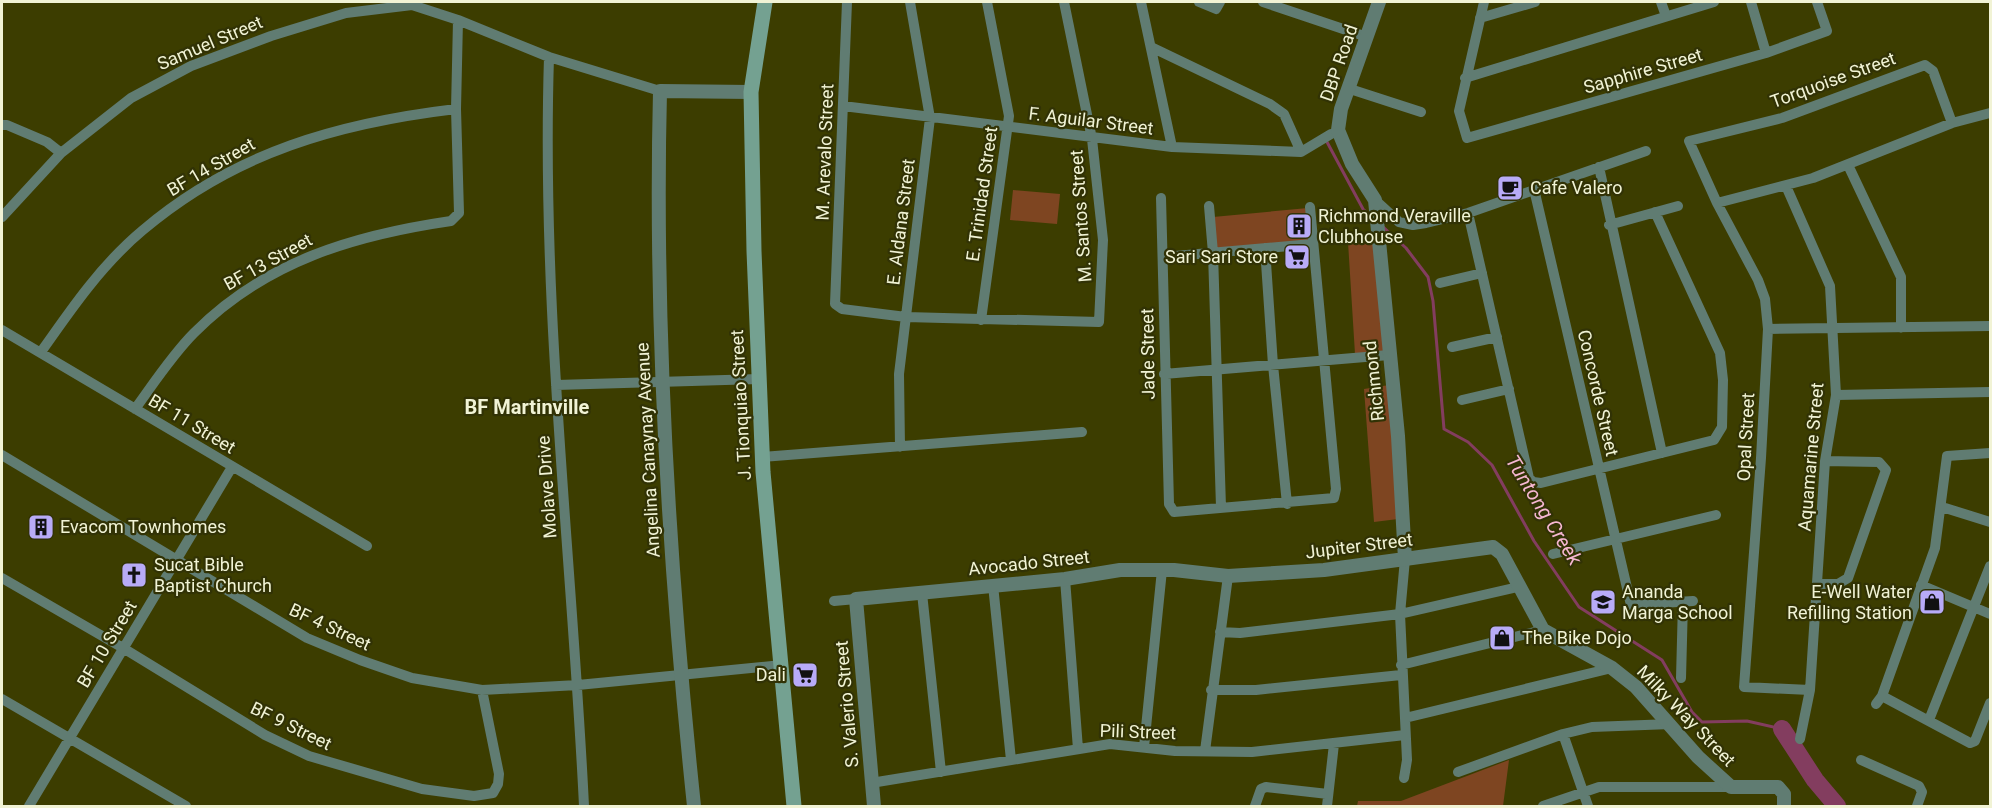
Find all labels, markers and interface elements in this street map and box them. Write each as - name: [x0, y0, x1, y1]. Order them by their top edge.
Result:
- street label: Samuel Street: [154, 11, 266, 74]
- street label: DBP Road: [1316, 22, 1362, 104]
- street label: Sapphire Street: [1581, 44, 1705, 97]
- street label: Torquoise Street: [1767, 47, 1898, 112]
- street label: M. Arevalo Street: [812, 83, 837, 221]
- street label: F. Aguilar Street: [1028, 102, 1155, 139]
- street label: E. Trinidad Street: [962, 125, 1001, 263]
- street label: BF 14 Street: [163, 133, 258, 200]
- street label: M. Santos Street: [1065, 149, 1096, 283]
- street label: E. Aldana Street: [882, 157, 919, 286]
- cafe icon: Cafe Valero: [1495, 173, 1525, 203]
- place label: Cafe Valero: [1530, 177, 1623, 198]
- place label: Richmond Veraville Clubhouse: [1318, 205, 1471, 247]
- building icon: Richmond Veraville Clubhouse: [1284, 211, 1314, 241]
- street label: BF 13 Street: [220, 229, 316, 294]
- supermarket icon: Sari Sari Store: [1282, 242, 1312, 272]
- place label: Sari Sari Store: [1165, 246, 1278, 267]
- street label: Jade Street: [1136, 308, 1159, 400]
- street label: Concorde Street: [1574, 328, 1623, 458]
- street label: J. Tionquiao Street: [726, 329, 755, 481]
- street label: Richmond: [1359, 340, 1388, 422]
- street label: Angelina Canaynay Avenue: [631, 342, 664, 558]
- street label: Aquamarine Street: [1794, 382, 1827, 532]
- street label: BF 11 Street: [145, 389, 240, 458]
- street label: Opal Street: [1733, 392, 1758, 482]
- district label: BF Martinville: [465, 395, 590, 419]
- street label: Molave Drive: [532, 435, 561, 539]
- water label: Tuntong Creek: [1501, 451, 1588, 570]
- building icon: Evacom Townhomes: [26, 512, 56, 542]
- place label: Evacom Townhomes: [60, 516, 226, 537]
- street label: Jupiter Street: [1304, 528, 1414, 562]
- street label: Avocado Street: [967, 546, 1091, 579]
- place label: Sucat Bible Baptist Church: [154, 554, 272, 596]
- church icon: Sucat Bible Baptist Church: [119, 560, 149, 590]
- place label: Ananda Marga School: [1622, 581, 1733, 623]
- place label: E-Well Water Refilling Station: [1787, 581, 1912, 623]
- school or university icon: Ananda Marga School: [1588, 587, 1618, 617]
- shop icon: E-Well Water Refilling Station: [1917, 587, 1947, 617]
- street label: BF 10 Street: [72, 596, 141, 691]
- street label: BF 4 Street: [286, 598, 374, 655]
- shop icon: The Bike Dojo: [1487, 623, 1517, 653]
- place label: The Bike Dojo: [1522, 627, 1632, 648]
- street label: S. Valerio Street: [830, 640, 863, 768]
- supermarket icon: Dali: [790, 660, 820, 690]
- street label: Milky Way Street: [1633, 661, 1740, 771]
- place label: Dali: [756, 664, 786, 685]
- street label: BF 9 Street: [247, 697, 335, 754]
- street label: Pili Street: [1099, 720, 1177, 743]

